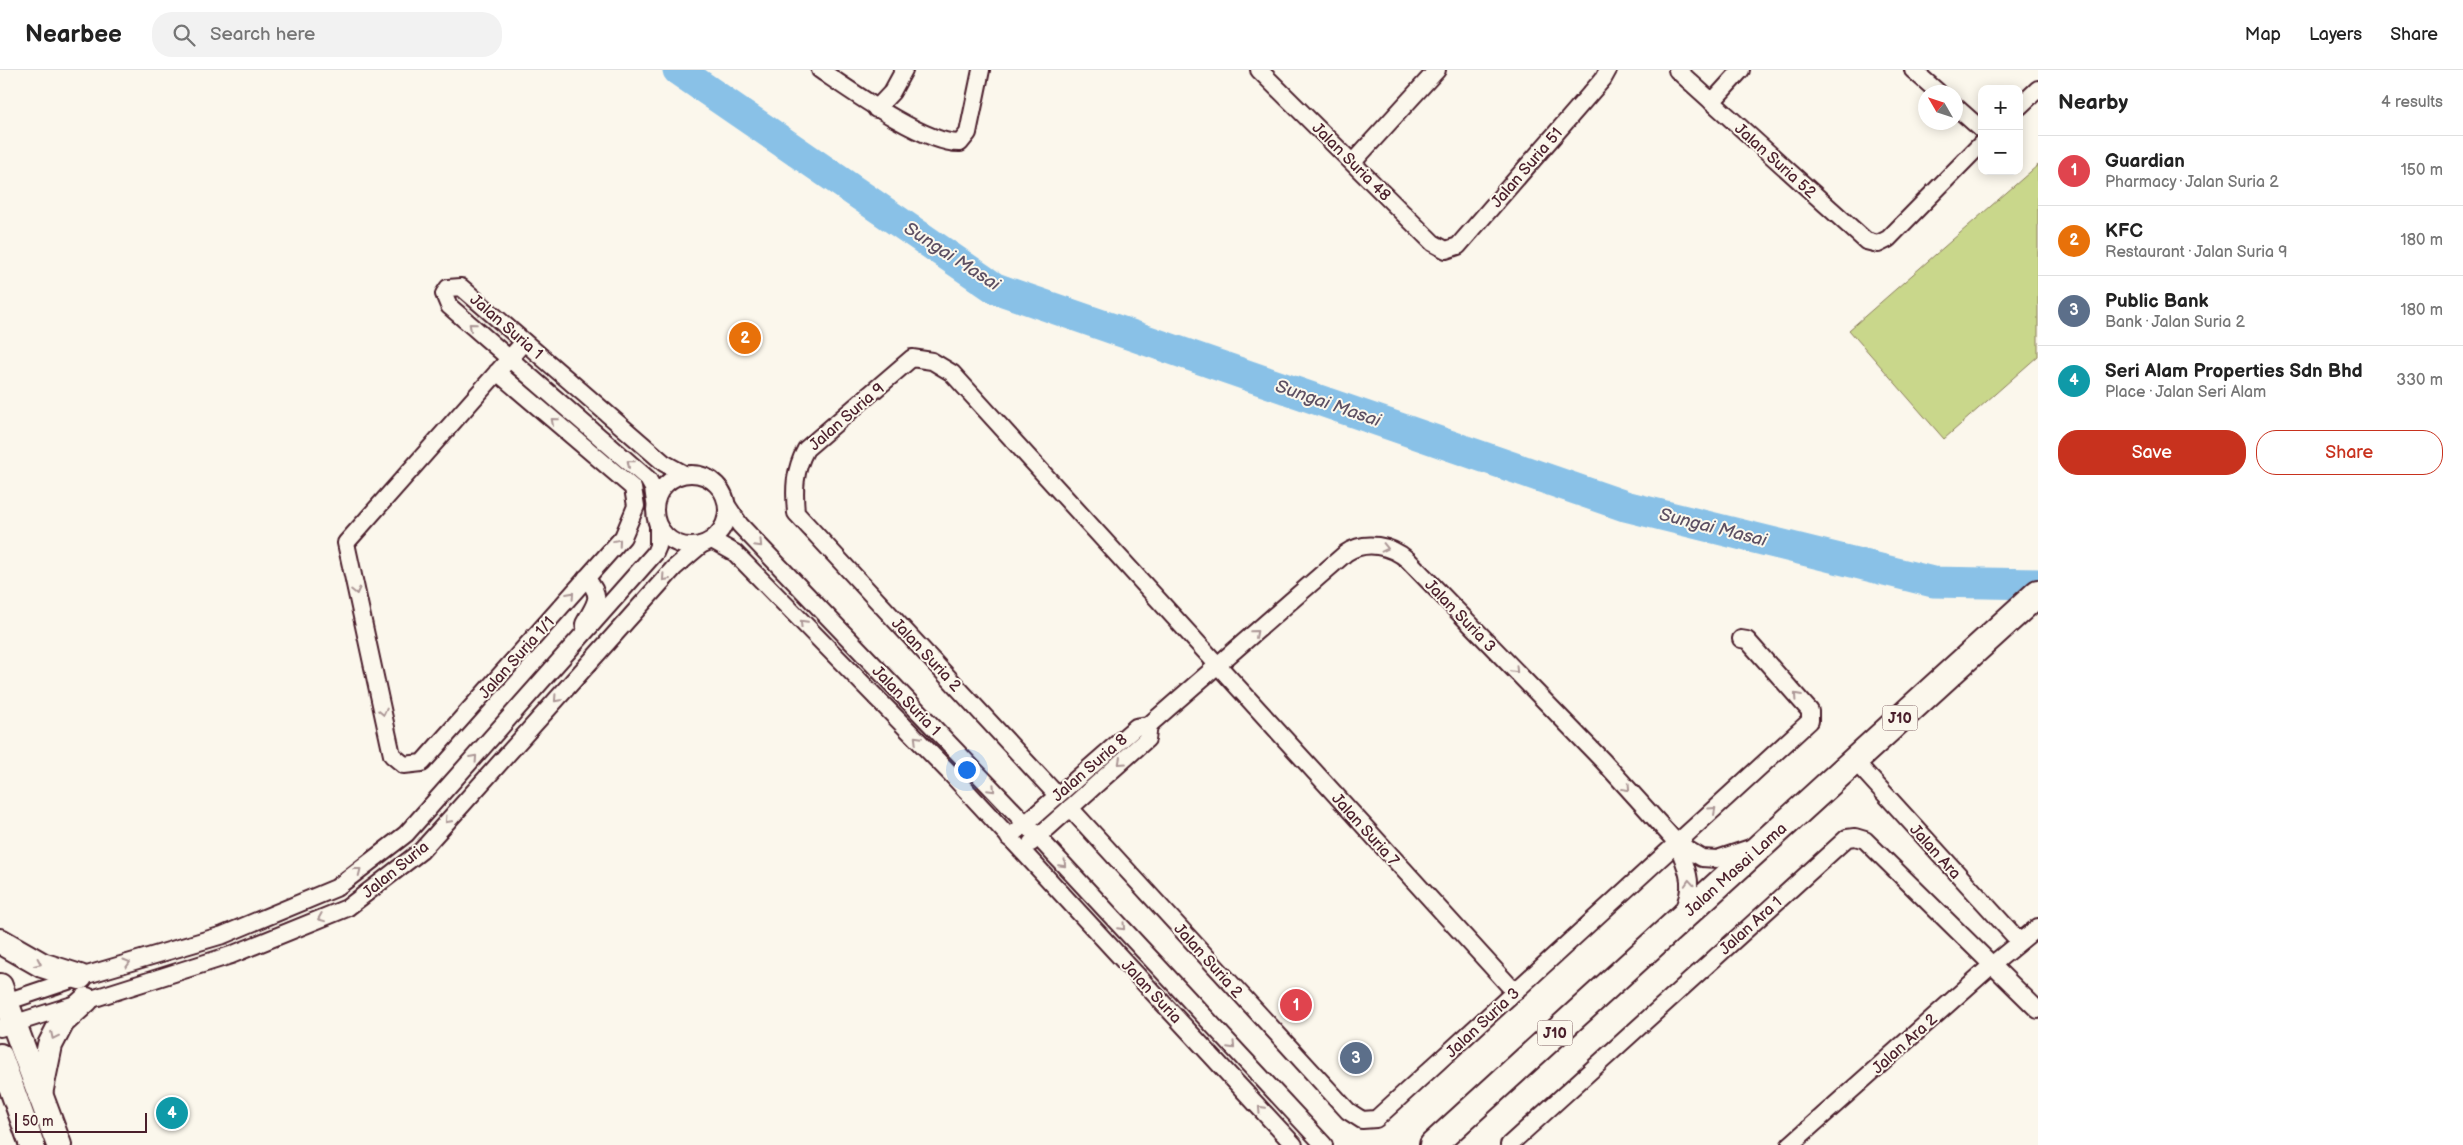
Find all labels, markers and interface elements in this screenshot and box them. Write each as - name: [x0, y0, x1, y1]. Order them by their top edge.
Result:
- search box: [152, 12, 502, 57]
- text: Nearbee: [25, 20, 122, 49]
- icon: search: [170, 21, 198, 49]
- text: Search here: [210, 23, 315, 46]
- text: Map: [2245, 24, 2281, 45]
- text: Layers: [2309, 24, 2362, 45]
- text: Share: [2390, 24, 2438, 45]
- north arrow: [1918, 85, 1963, 130]
- map controls: [1978, 85, 2023, 175]
- button: +: [1978, 85, 2023, 130]
- text: Nearby: [2058, 90, 2128, 115]
- text: 4 results: [2381, 93, 2443, 112]
- street label: Jalan Suria 48: [1308, 119, 1394, 205]
- street label: Jalan Suria 52: [1730, 120, 1820, 203]
- street label: Jalan Suria 51: [1487, 124, 1567, 212]
- button: −: [1978, 130, 2023, 175]
- text: Guardian: [2105, 150, 2185, 173]
- text: 1: [2071, 161, 2077, 180]
- text: 150 m: [2401, 161, 2443, 180]
- text: Pharmacy · Jalan Suria 2: [2105, 173, 2279, 192]
- water label: Sungai Masai: [900, 218, 1004, 296]
- text: KFC: [2105, 220, 2143, 243]
- text: 2: [2069, 231, 2079, 250]
- text: 180 m: [2401, 231, 2443, 250]
- text: Restaurant · Jalan Suria 9: [2105, 243, 2288, 262]
- street label: Jalan Suria 1: [466, 290, 546, 364]
- text: Public Bank: [2105, 290, 2209, 313]
- text: 3: [2069, 301, 2079, 320]
- text: 180 m: [2401, 301, 2443, 320]
- text: Bank · Jalan Suria 2: [2105, 313, 2245, 332]
- pin: 2: [729, 319, 761, 357]
- one-way arrow: [469, 323, 478, 332]
- text: Seri Alam Properties Sdn Bhd: [2105, 360, 2363, 383]
- text: 4: [2069, 371, 2079, 390]
- text: 330 m: [2396, 371, 2443, 390]
- water label: Sungai Masai: [1273, 376, 1384, 432]
- street label: Jalan Suria 9: [806, 379, 888, 455]
- text: Place · Jalan Seri Alam: [2105, 383, 2266, 402]
- one-way arrow: [551, 418, 560, 427]
- button: Save: [2058, 430, 2246, 475]
- button: Share: [2256, 430, 2443, 475]
- one-way arrow: [626, 460, 635, 469]
- water label: Sungai Masai: [1657, 504, 1770, 551]
- one-way arrow: [612, 539, 620, 548]
- one-way arrow: [753, 539, 762, 548]
- one-way arrow: [1380, 542, 1389, 553]
- one-way arrow: [662, 573, 671, 582]
- street label: Jalan Suria 3: [1420, 576, 1499, 657]
- one-way arrow: [350, 586, 361, 595]
- one-way arrow: [565, 591, 574, 600]
- street label: Jalan Suria 1/1: [475, 613, 559, 703]
- street label: Jalan Suria 2: [887, 614, 965, 696]
- one-way arrow: [800, 620, 809, 629]
- one-way arrow: [1249, 630, 1258, 639]
- street label: Jalan Suria 1: [868, 662, 944, 740]
- one-way arrow: [1509, 664, 1518, 673]
- one-way arrow: [1793, 692, 1802, 701]
- one-way arrow: [553, 694, 562, 703]
- road number: J10: [1882, 706, 1918, 730]
- one-way arrow: [377, 708, 388, 717]
- street label: Jalan Suria 8: [1048, 730, 1131, 806]
- one-way arrow: [914, 736, 923, 745]
- one-way arrow: [468, 754, 477, 763]
- one-way arrow: [1118, 756, 1127, 765]
- your location: [954, 757, 980, 783]
- one-way arrow: [1621, 782, 1630, 791]
- one-way arrow: [986, 783, 995, 792]
- street label: Jalan Suria 7: [1327, 790, 1403, 870]
- one-way arrow: [1707, 807, 1716, 816]
- one-way arrow: [445, 815, 454, 824]
- street label: Jalan Masai Lama: [1681, 819, 1791, 921]
- street label: Jalan Ara: [1905, 821, 1964, 883]
- street label: Jalan Suria: [359, 838, 433, 903]
- one-way arrow: [1057, 858, 1066, 867]
- one-way arrow: [352, 868, 362, 877]
- one-way arrow: [1684, 878, 1695, 886]
- street label: Jalan Ara 1: [1716, 893, 1786, 959]
- one-way arrow: [317, 912, 326, 923]
- street label: Jalan Suria 2: [1170, 920, 1247, 1003]
- one-way arrow: [1116, 921, 1125, 930]
- one-way arrow: [33, 956, 42, 967]
- street label: Jalan Suria: [1117, 956, 1185, 1028]
- one-way arrow: [122, 958, 131, 968]
- street label: Jalan Suria 3: [1442, 984, 1524, 1062]
- pin: 1: [1280, 986, 1312, 1024]
- street label: Jalan Ara 2: [1869, 1010, 1942, 1078]
- road number: J10: [1538, 1020, 1572, 1046]
- one-way arrow: [50, 1031, 60, 1040]
- pin: 3: [1340, 1039, 1372, 1077]
- one-way arrow: [1226, 1040, 1235, 1049]
- pin: 4: [156, 1094, 188, 1132]
- one-way arrow: [1258, 1106, 1267, 1115]
- scale bar: [15, 1110, 148, 1133]
- text: 50 m: [22, 1113, 54, 1130]

